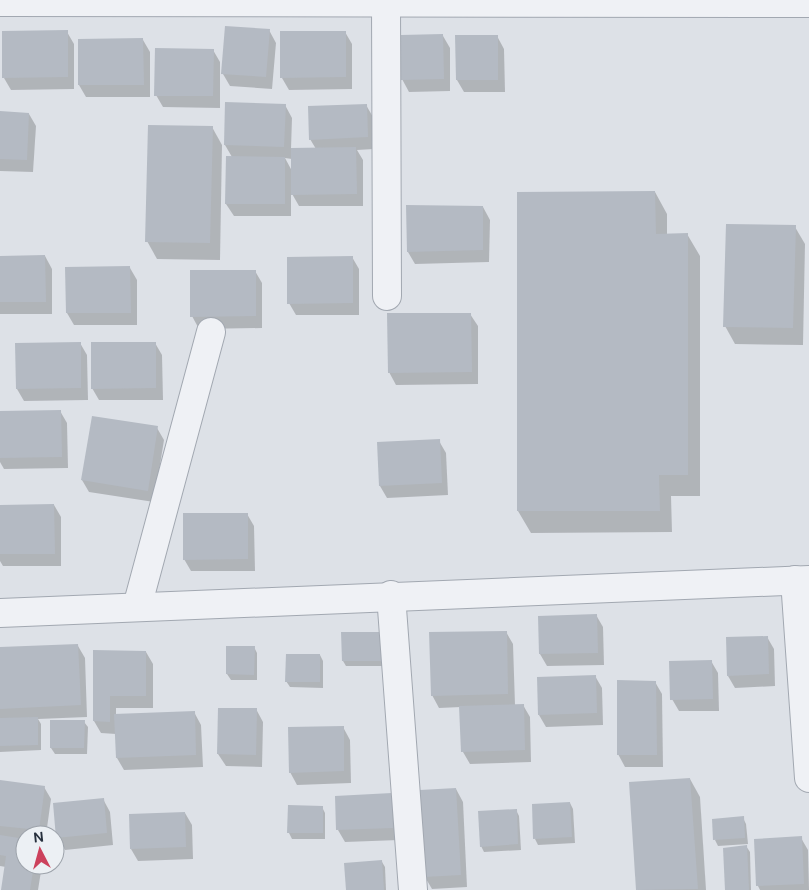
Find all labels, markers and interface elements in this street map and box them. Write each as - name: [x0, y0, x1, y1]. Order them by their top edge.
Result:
- north arrow: [15, 825, 65, 875]
- text: N: [33, 828, 45, 847]

